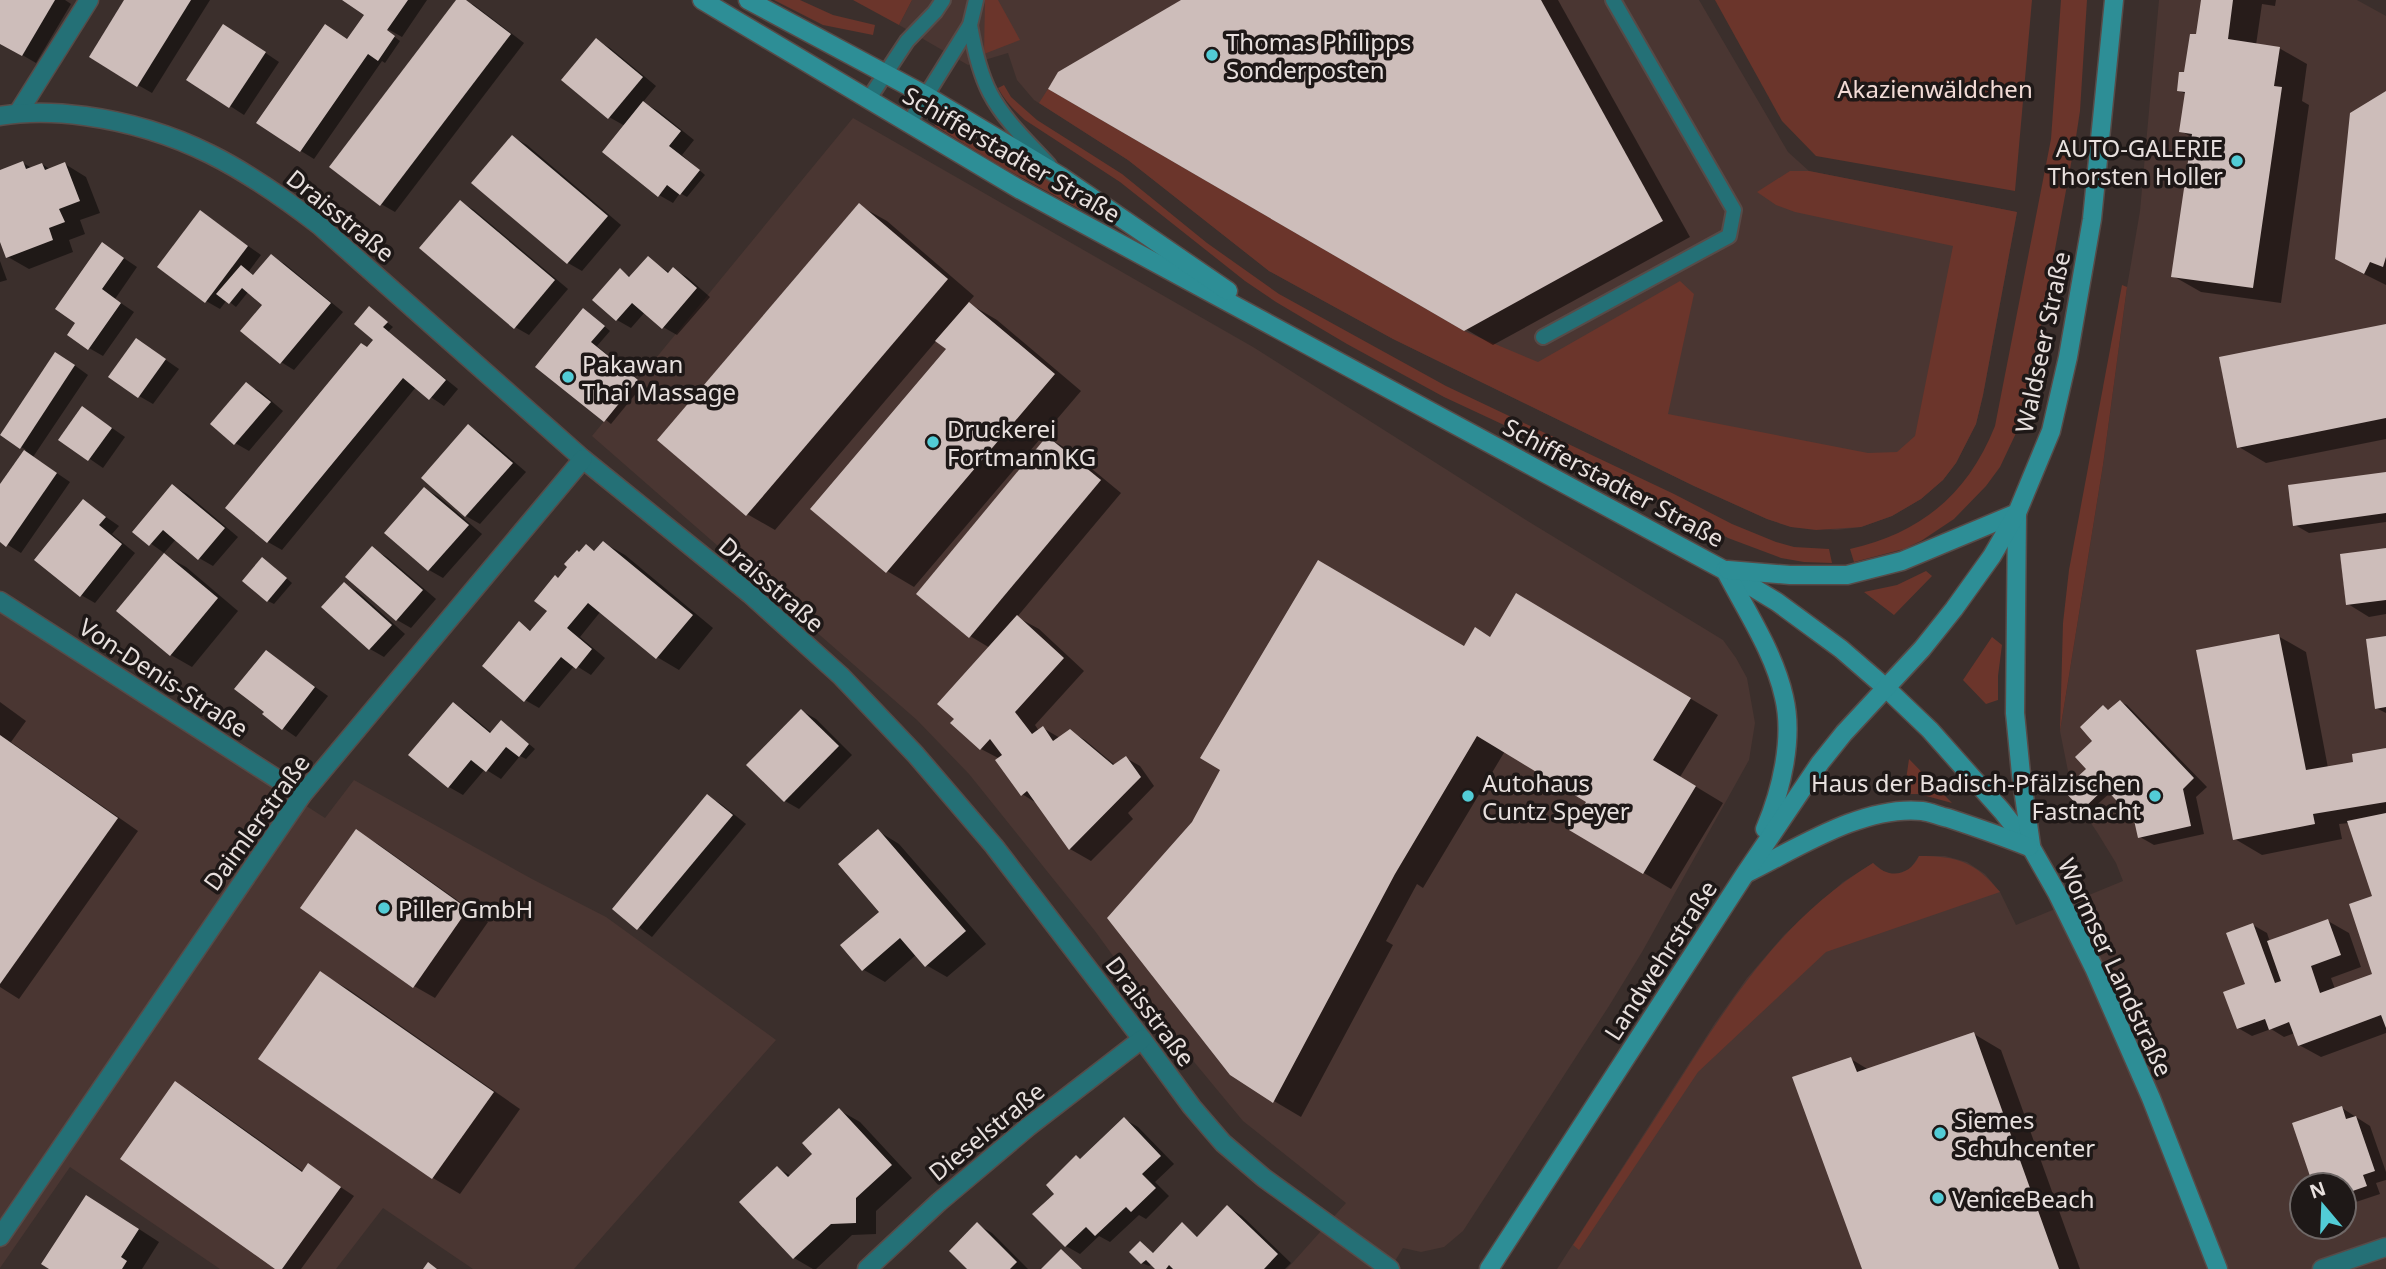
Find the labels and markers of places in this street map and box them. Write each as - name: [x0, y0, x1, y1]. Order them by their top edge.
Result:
- place label: Thomas Philipps Sonderposten: [1226, 25, 1411, 86]
- marker: Thomas Philipps Sonderposten: [1204, 47, 1220, 63]
- place label: AUTO-GALERIE Thorsten Holler: [2047, 131, 2223, 192]
- marker: AUTO-GALERIE Thorsten Holler: [2229, 153, 2245, 169]
- place label: Pakawan Thai Massage: [582, 347, 736, 408]
- marker: Pakawan Thai Massage: [560, 369, 576, 385]
- place label: Druckerei Fortmann KG: [947, 412, 1096, 473]
- marker: Druckerei Fortmann KG: [925, 434, 941, 450]
- place label: Autohaus Cuntz Speyer: [1482, 766, 1630, 827]
- place label: Haus der Badisch-Pfälzischen Fastnacht: [1811, 766, 2141, 827]
- marker: Autohaus Cuntz Speyer: [1460, 788, 1476, 804]
- marker: Haus der Badisch-Pfälzischen Fastnacht: [2147, 788, 2163, 804]
- place label: Piller GmbH: [398, 892, 533, 925]
- marker: Piller GmbH: [376, 900, 392, 916]
- place label: Siemes Schuhcenter: [1954, 1103, 2095, 1164]
- marker: Siemes Schuhcenter: [1932, 1125, 1948, 1141]
- place label: VeniceBeach: [1952, 1182, 2095, 1215]
- marker: VeniceBeach: [1930, 1190, 1946, 1206]

